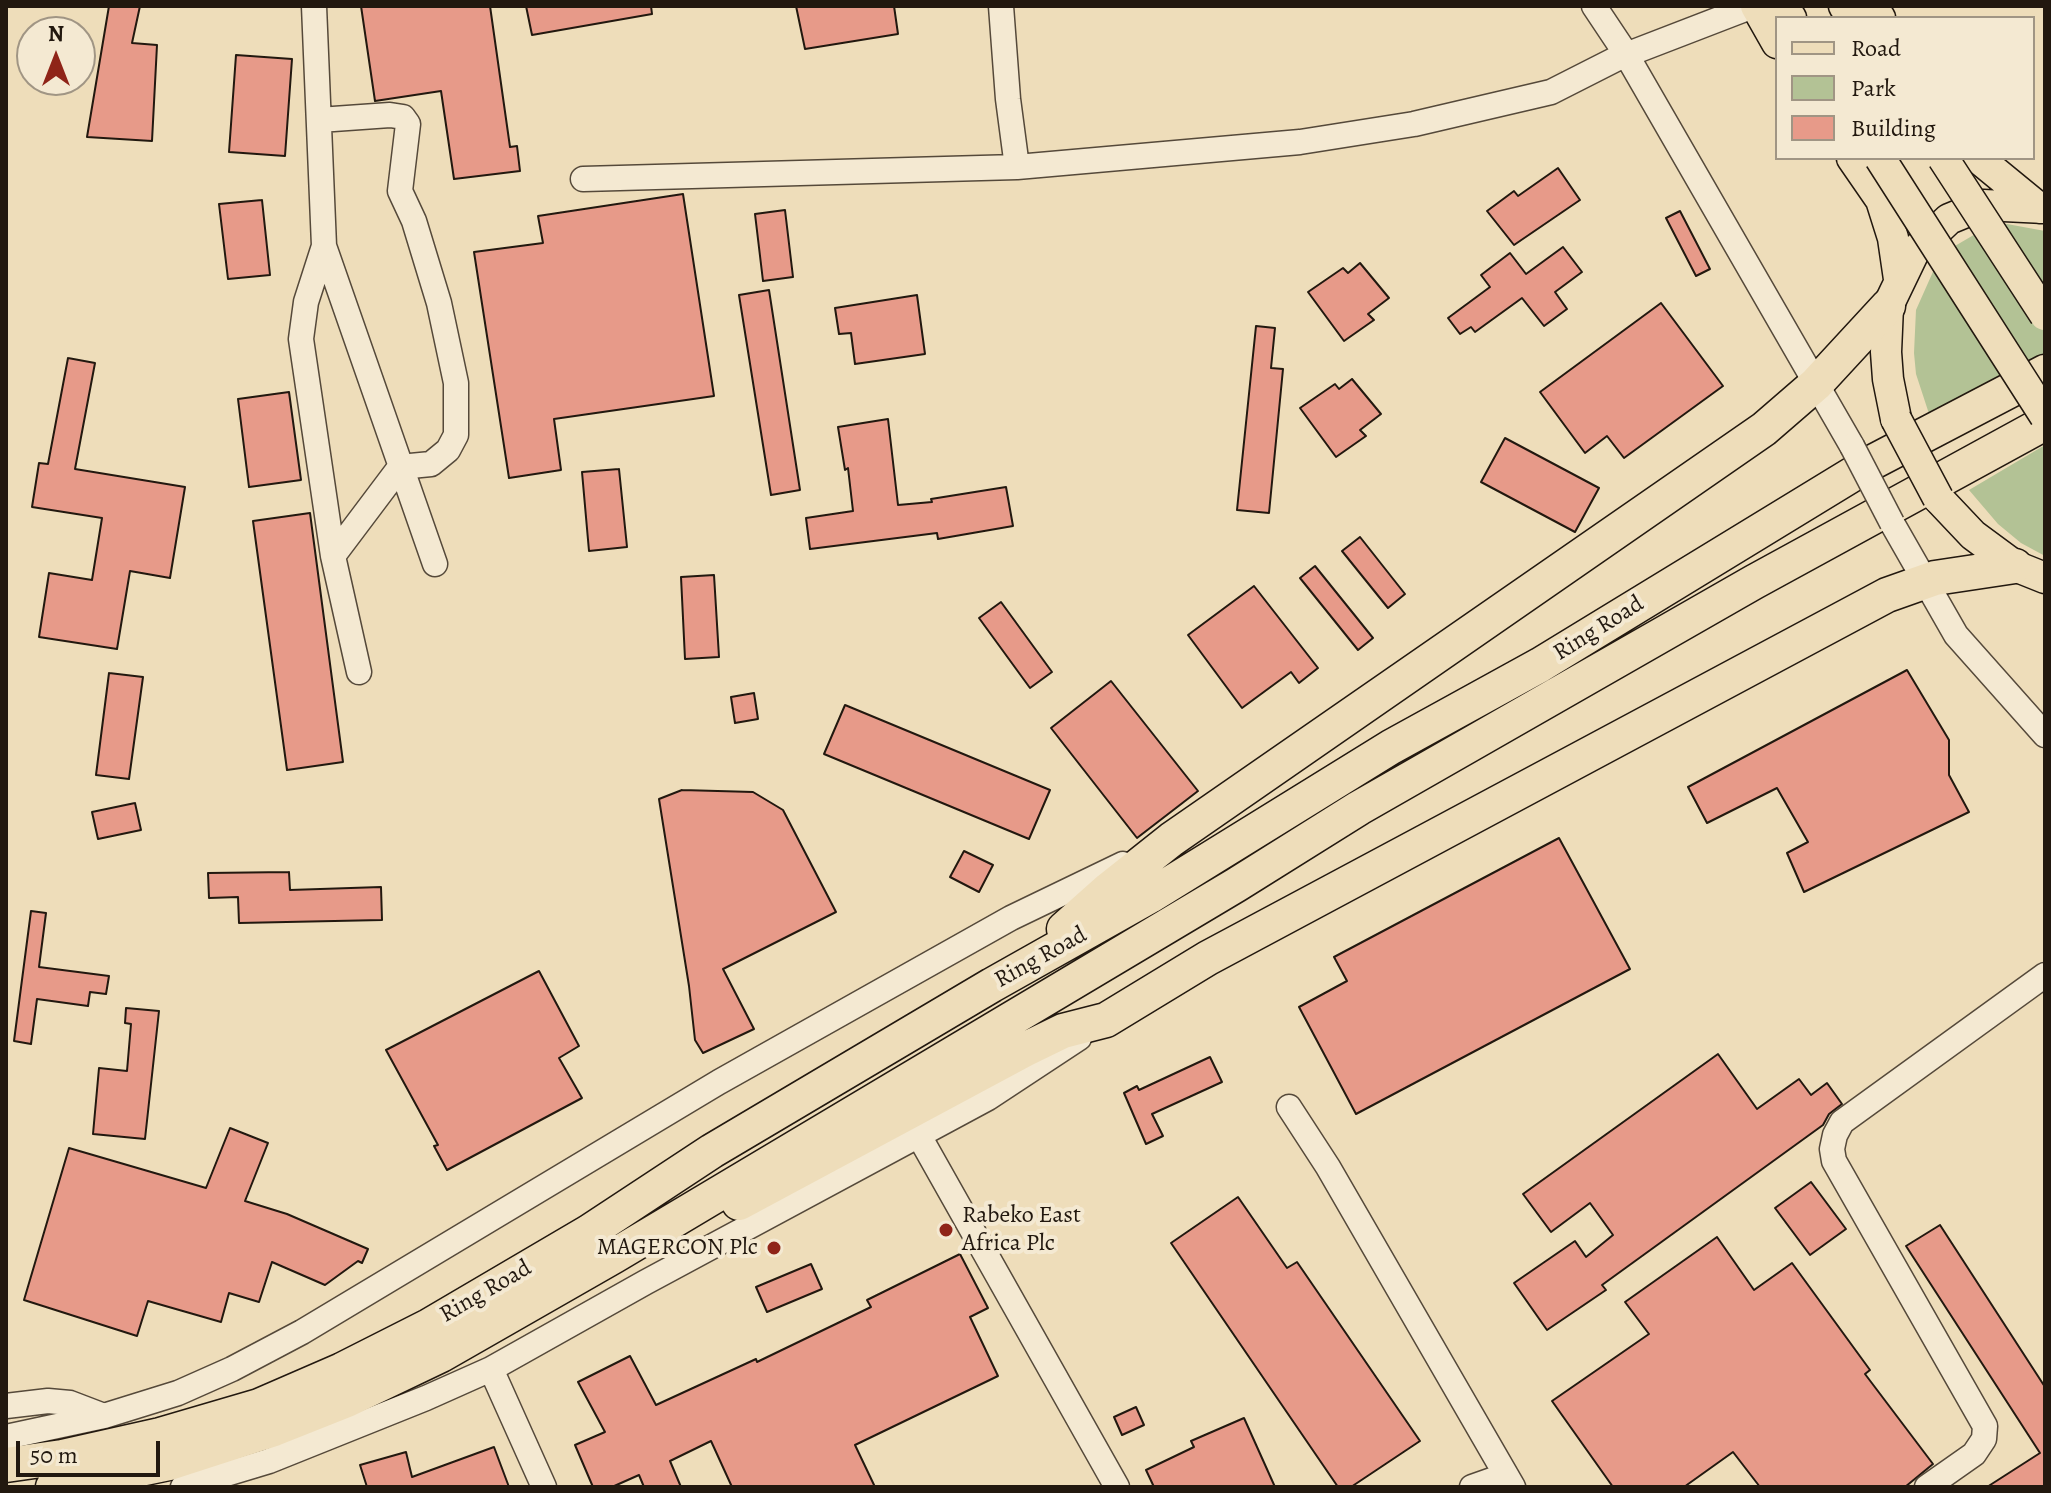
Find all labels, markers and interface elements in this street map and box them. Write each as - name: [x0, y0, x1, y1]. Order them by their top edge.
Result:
- north arrow: [16, 16, 96, 96]
- legend: [1775, 16, 2035, 160]
- text: N: [48, 19, 64, 49]
- text: Road: [1851, 32, 1901, 64]
- text: Park: [1851, 72, 1896, 104]
- text: Building: [1851, 112, 1936, 144]
- street label: Ring Road: [1549, 590, 1649, 668]
- street label: Ring Road: [990, 921, 1092, 995]
- place label: Rabeko East Africa Plc: [962, 1202, 1081, 1258]
- marker: Rabeko East Africa Plc: [937, 1221, 955, 1239]
- place label: MAGERCON Plc: [597, 1234, 758, 1262]
- marker: MAGERCON Plc: [765, 1239, 783, 1257]
- street label: Ring Road: [435, 1254, 537, 1330]
- scale bar: [20, 1425, 164, 1475]
- text: 50 m: [30, 1439, 78, 1471]

